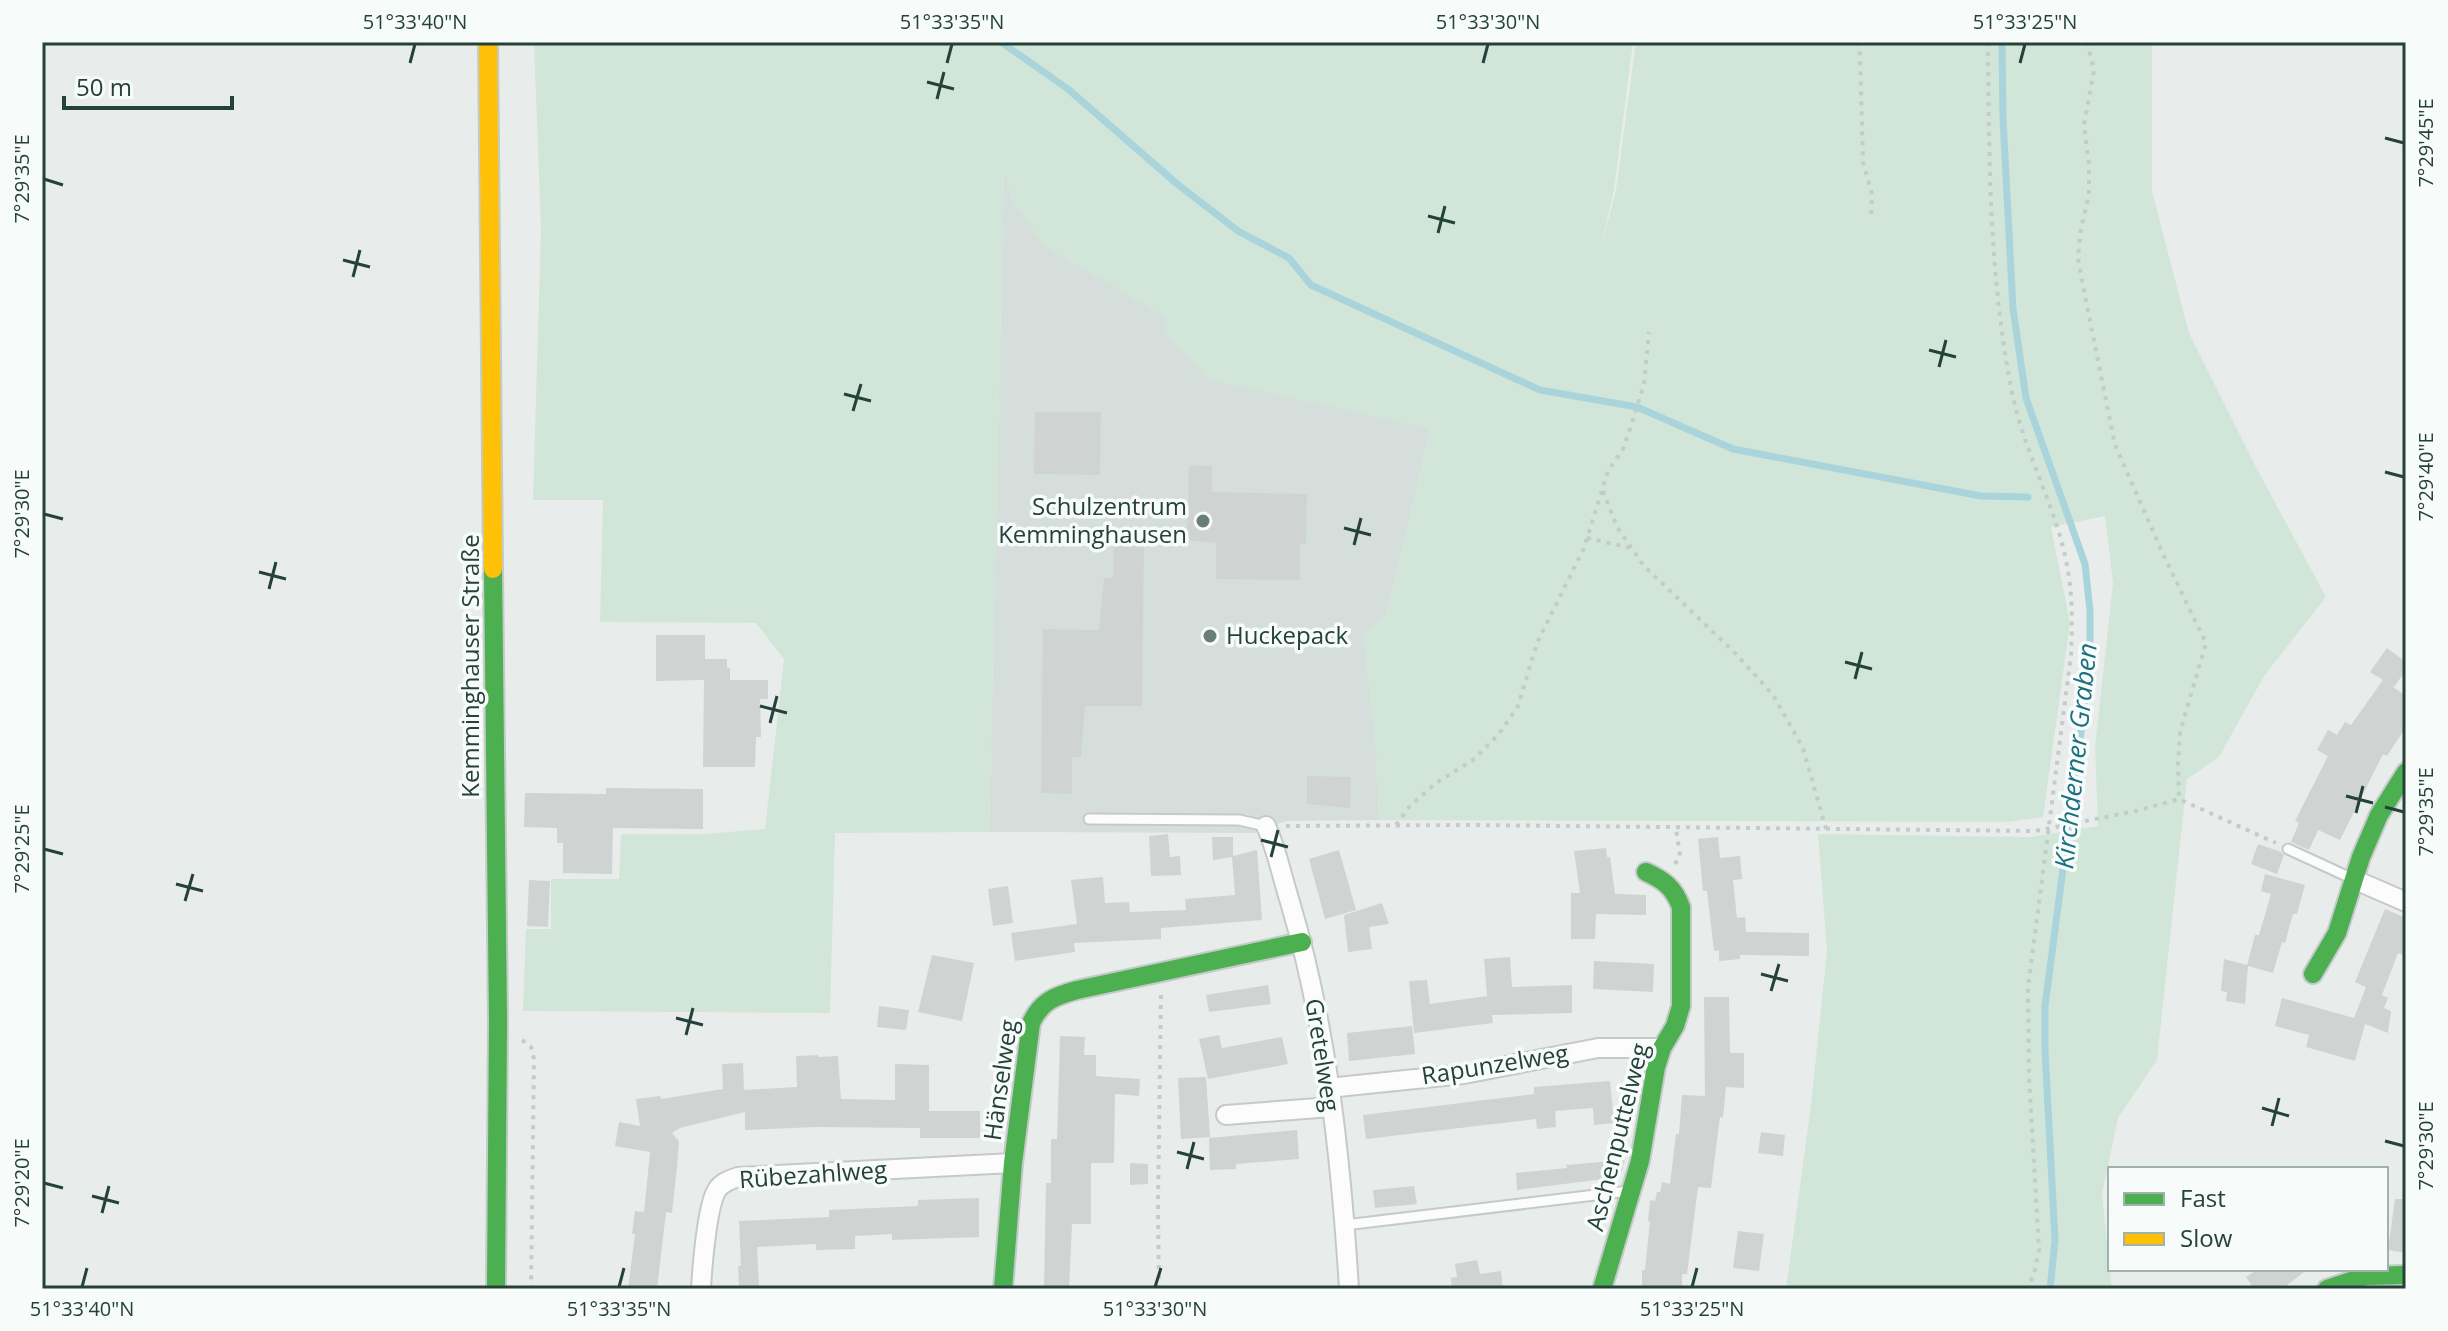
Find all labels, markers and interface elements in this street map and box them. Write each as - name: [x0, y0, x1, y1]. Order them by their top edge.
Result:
- text: 51°33'40"N: [363, 8, 467, 35]
- text: 51°33'35"N: [900, 8, 1004, 35]
- text: 51°33'30"N: [1436, 8, 1540, 35]
- text: 51°33'25"N: [1973, 8, 2077, 35]
- scale bar: [64, 60, 232, 110]
- text: 50 m: [76, 70, 132, 103]
- text: 7°29'45"E: [2412, 98, 2439, 188]
- text: 7°29'35"E: [8, 134, 35, 224]
- text: 7°29'40"E: [2412, 432, 2439, 522]
- text: 7°29'30"E: [8, 469, 35, 559]
- place label: Schulzentrum Kemminghausen: [998, 489, 1187, 550]
- marker: Schulzentrum Kemminghausen: [1194, 512, 1212, 530]
- street label: Kemminghauser Straße: [453, 534, 486, 798]
- place label: Huckepack: [1226, 618, 1349, 651]
- marker: Huckepack: [1201, 627, 1219, 645]
- water label: Kirchderner Graben: [2045, 641, 2105, 871]
- text: 7°29'35"E: [2412, 767, 2439, 857]
- text: 7°29'25"E: [8, 804, 35, 894]
- street label: Gretelweg: [1298, 996, 1349, 1114]
- street label: Hänselweg: [975, 1017, 1024, 1142]
- street label: Rapunzelweg: [1419, 1036, 1571, 1091]
- street label: Aschenputtelweg: [1577, 1039, 1656, 1234]
- text: 7°29'30"E: [2412, 1101, 2439, 1191]
- text: 7°29'20"E: [8, 1138, 35, 1228]
- street label: Rübezahlweg: [738, 1152, 888, 1195]
- legend: [2108, 1167, 2388, 1271]
- text: Fast: [2180, 1181, 2226, 1214]
- text: Slow: [2180, 1221, 2233, 1254]
- text: 51°33'40"N: [30, 1295, 134, 1322]
- text: 51°33'35"N: [567, 1295, 671, 1322]
- text: 51°33'30"N: [1103, 1295, 1207, 1322]
- text: 51°33'25"N: [1640, 1295, 1744, 1322]

